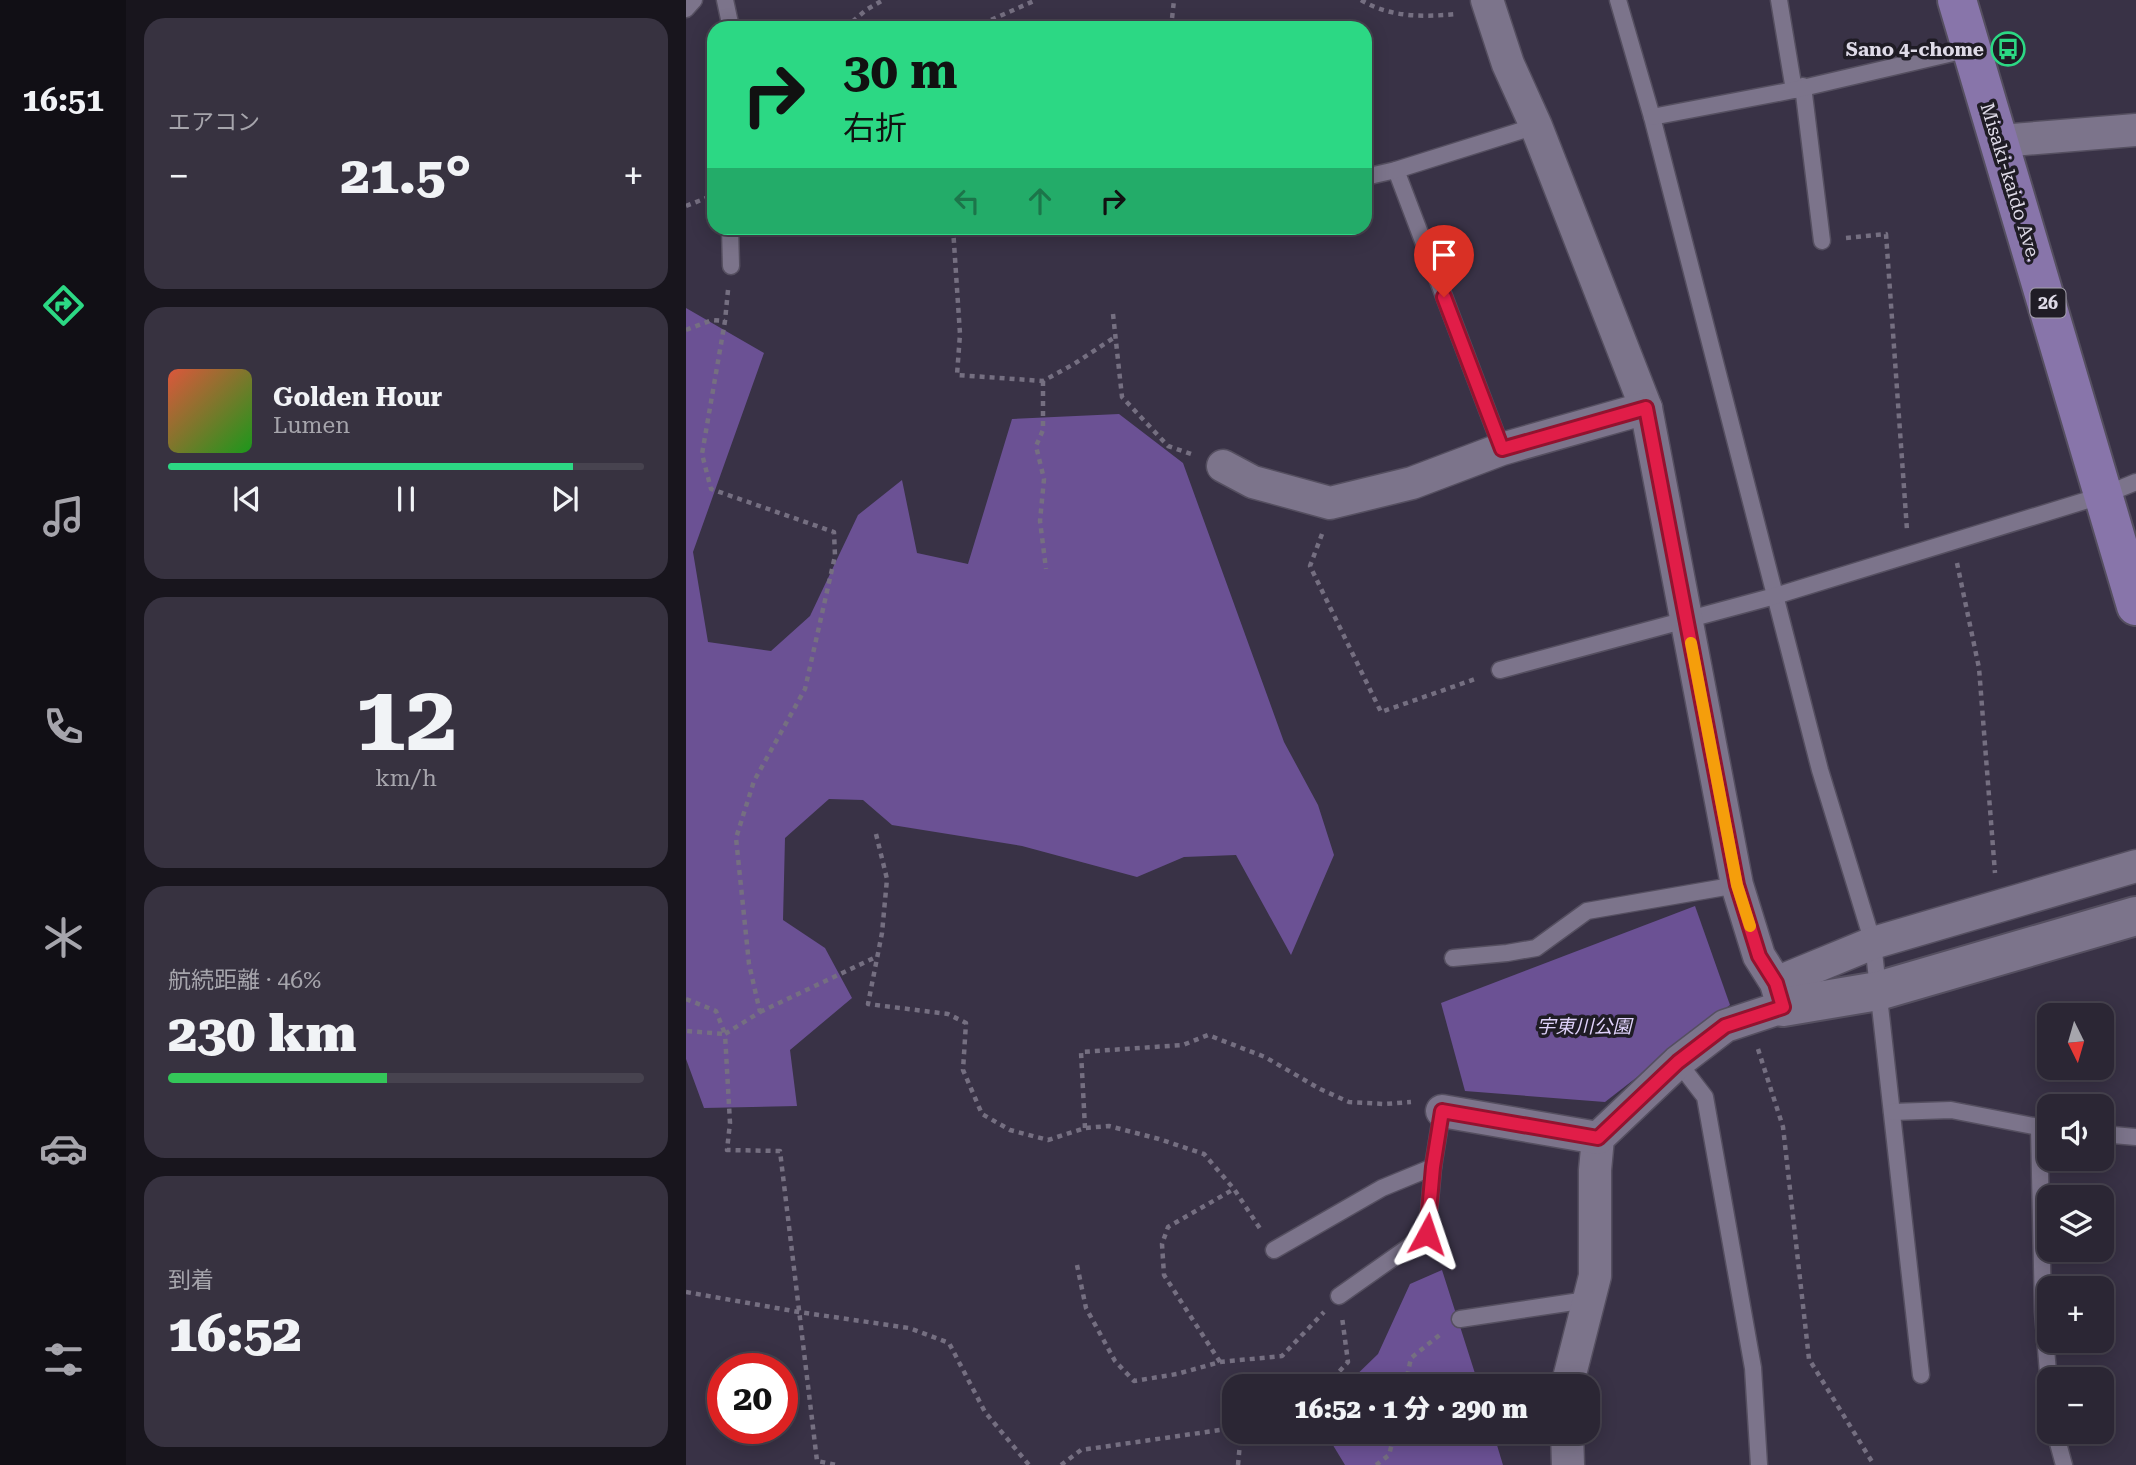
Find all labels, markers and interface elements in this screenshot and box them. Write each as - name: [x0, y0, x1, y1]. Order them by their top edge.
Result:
- bus stop icon: Sano 4-chome: [1989, 30, 2027, 68]
- place label: Sano 4-chome: [1846, 38, 1984, 61]
- text: 30 m: [843, 43, 958, 100]
- icon: right: [728, 49, 819, 140]
- text: 16:51: [22, 81, 104, 119]
- street label: Misaki-kaido Ave.: [1975, 100, 2046, 264]
- text: エアコン: [168, 109, 260, 136]
- text: 右折: [843, 109, 907, 147]
- text: 21.5°: [341, 145, 471, 206]
- text: −: [168, 154, 189, 198]
- text: +: [623, 154, 644, 198]
- icon: left: [948, 182, 986, 220]
- icon: ahead: [1021, 182, 1059, 220]
- icon: right: [1094, 182, 1132, 220]
- pin: [1414, 225, 1474, 297]
- icon: arrive: [1425, 236, 1463, 274]
- icon: directions: [39, 281, 88, 330]
- road number: 26: [2030, 288, 2066, 318]
- text: Golden Hour: [273, 382, 442, 412]
- text: Lumen: [273, 412, 350, 439]
- icon: previous: [228, 480, 266, 518]
- icon: pause: [387, 480, 425, 518]
- icon: next: [546, 480, 584, 518]
- icon: music: [39, 492, 88, 541]
- text: 12: [355, 666, 457, 772]
- icon: phone: [39, 702, 88, 751]
- text: km/h: [375, 765, 437, 792]
- icon: climate: [39, 913, 88, 962]
- text: 航続距離 · 46%: [168, 967, 321, 994]
- text: 230 km: [168, 1003, 356, 1064]
- north arrow: [2037, 1003, 2114, 1080]
- map controls: [2037, 1003, 2114, 1444]
- park label: 宇東川公園: [1536, 1015, 1634, 1038]
- button: sound: [2037, 1094, 2114, 1171]
- icon: car: [39, 1124, 88, 1173]
- button: layers: [2037, 1185, 2114, 1262]
- position arrow: [1390, 1197, 1464, 1271]
- text: 到着: [168, 1267, 214, 1294]
- button: +: [2037, 1276, 2114, 1353]
- text: 16:52: [168, 1303, 302, 1364]
- icon: filters: [39, 1335, 88, 1384]
- speed limit sign: 20: [707, 1353, 798, 1444]
- button: −: [2037, 1367, 2114, 1444]
- text: 16:52 · 1 分 · 290 m: [1294, 1394, 1528, 1424]

